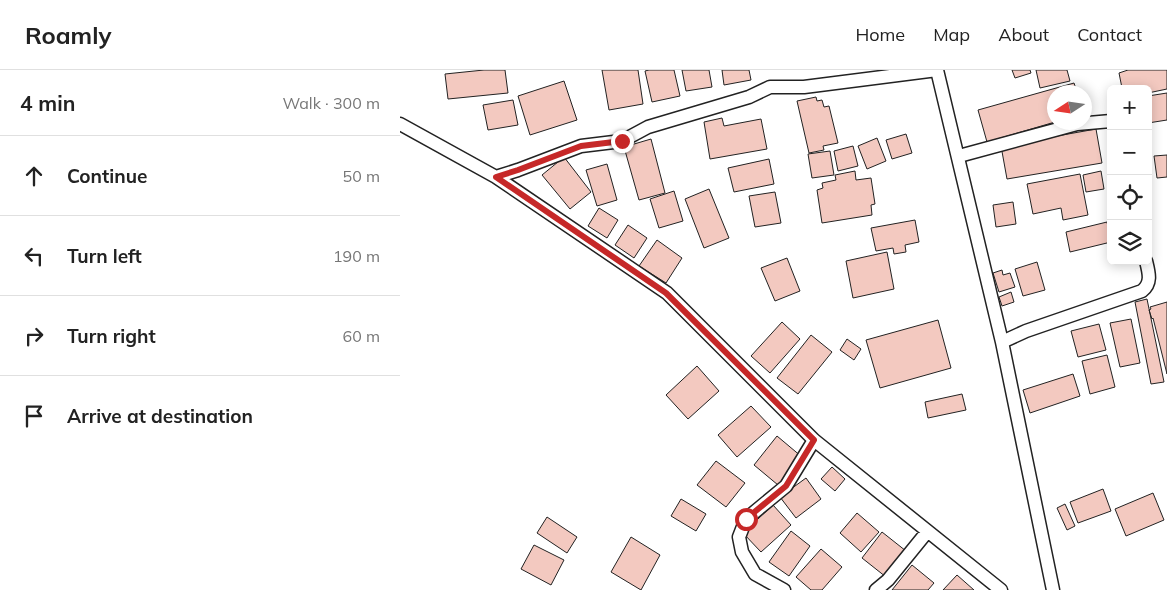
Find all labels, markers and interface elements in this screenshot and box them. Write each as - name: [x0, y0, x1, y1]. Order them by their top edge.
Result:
- text: Roamly: [25, 20, 112, 50]
- text: Home: [855, 23, 905, 46]
- text: Map: [933, 23, 970, 46]
- text: About: [998, 23, 1049, 46]
- text: Contact: [1077, 23, 1142, 46]
- north arrow: [1047, 85, 1092, 130]
- map controls: [1107, 85, 1152, 265]
- button: +: [1107, 85, 1152, 130]
- text: 4 min: [20, 90, 75, 116]
- text: Walk · 300 m: [282, 93, 380, 113]
- route end: [611, 130, 634, 153]
- button: −: [1107, 130, 1152, 175]
- icon: ahead: [20, 162, 48, 190]
- text: Continue: [67, 164, 147, 188]
- text: 50 m: [343, 166, 380, 186]
- button: locate: [1107, 175, 1152, 220]
- button: layers: [1107, 220, 1152, 265]
- icon: left: [20, 242, 48, 270]
- text: Turn left: [67, 244, 142, 268]
- text: 190 m: [333, 246, 380, 266]
- icon: right: [20, 322, 48, 350]
- text: Turn right: [67, 324, 156, 348]
- text: 60 m: [343, 326, 380, 346]
- icon: arrive: [20, 402, 48, 430]
- text: Arrive at destination: [67, 404, 253, 428]
- route start: [735, 508, 758, 531]

